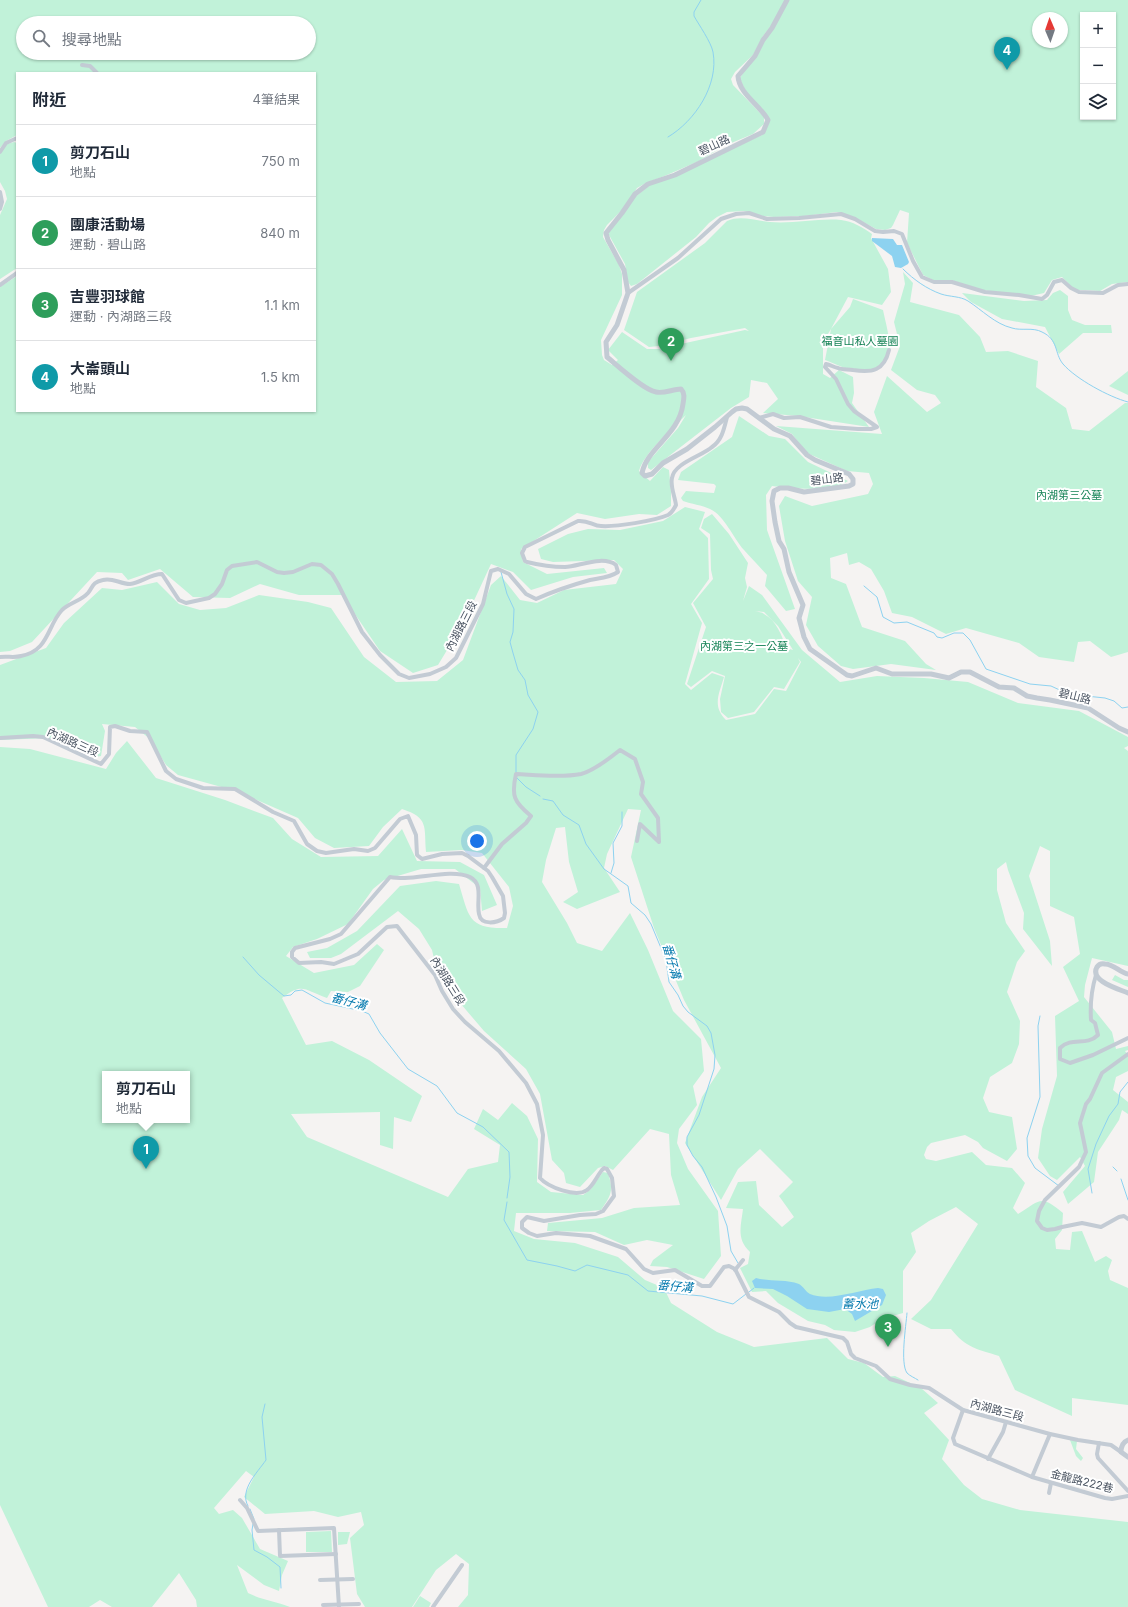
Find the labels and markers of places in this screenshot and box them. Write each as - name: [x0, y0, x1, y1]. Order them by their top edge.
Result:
- pin: 4: [994, 37, 1020, 70]
- pin: 2: [658, 328, 684, 361]
- pin: 1: [133, 1136, 159, 1169]
- pin: 3: [875, 1314, 901, 1347]

